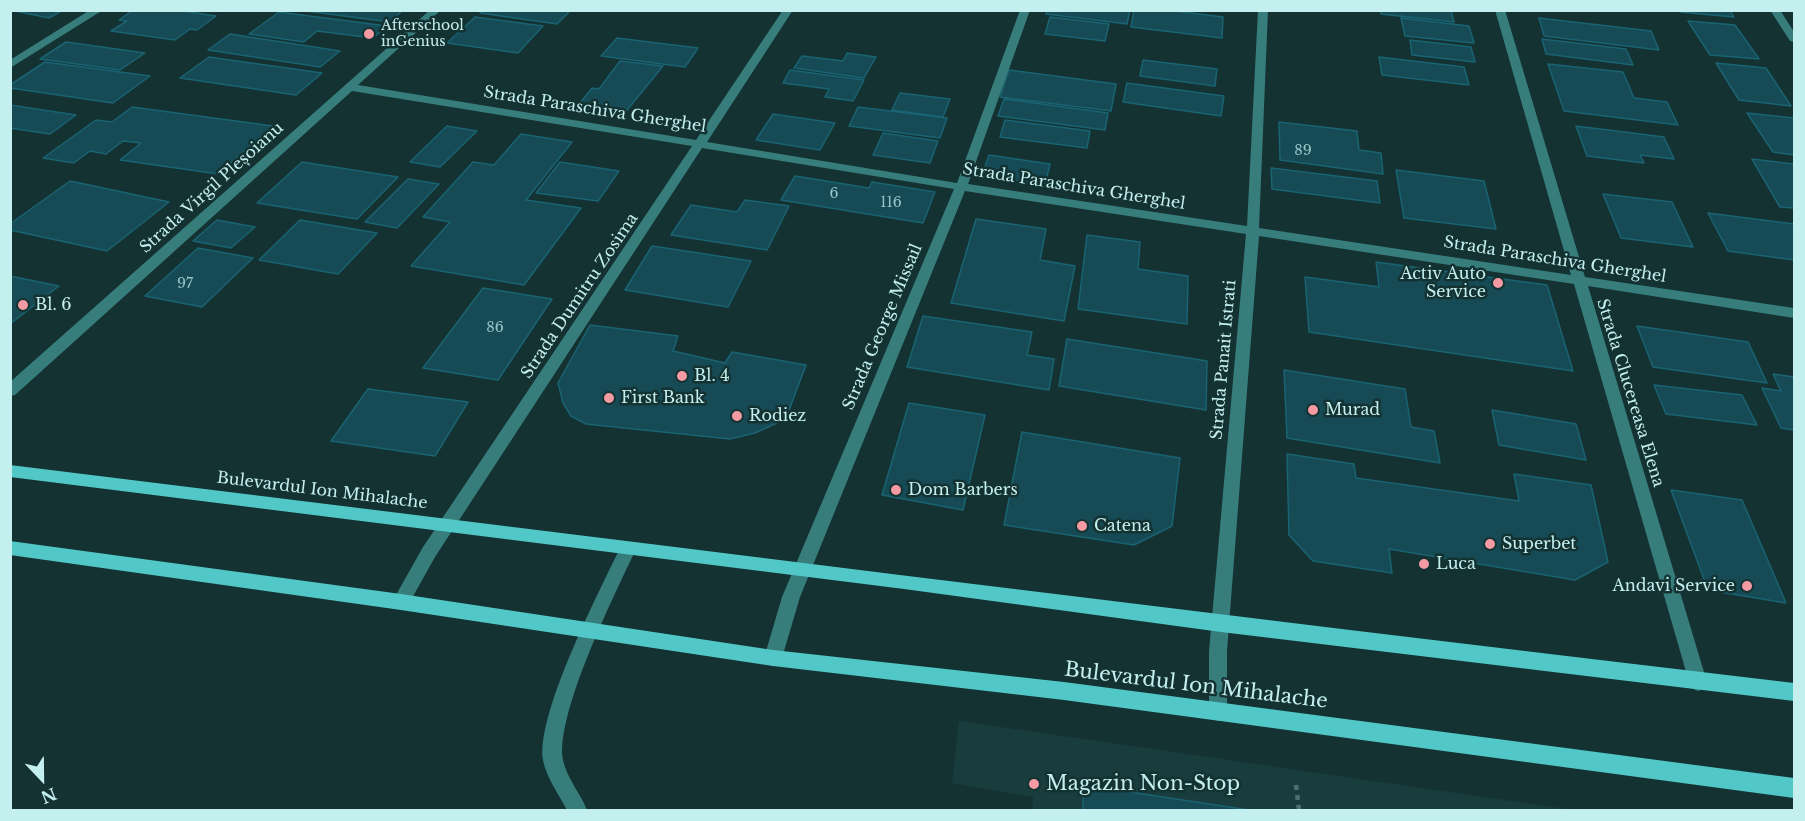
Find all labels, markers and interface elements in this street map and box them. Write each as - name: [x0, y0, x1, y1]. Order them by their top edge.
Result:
- place label: Afterschool inGenius: [381, 18, 464, 50]
- marker: Afterschool inGenius: [362, 27, 376, 41]
- street label: Strada Paraschiva Gherghel: [482, 83, 708, 137]
- street label: Strada Virgil Pleșoianu: [136, 118, 288, 258]
- house number: 89: [1294, 143, 1312, 159]
- street label: Strada Paraschiva Gherghel: [961, 160, 1187, 214]
- house number: 6: [829, 186, 839, 202]
- house number: 116: [880, 195, 902, 211]
- street label: Strada Dumitru Zosima: [518, 210, 642, 382]
- street label: Strada Paraschiva Gherghel: [1442, 233, 1668, 287]
- street label: Strada George Missail: [839, 241, 927, 413]
- place label: Activ Auto Service: [1400, 264, 1486, 302]
- house number: 97: [177, 276, 193, 292]
- marker: Activ Auto Service: [1491, 276, 1505, 290]
- street label: Strada Panait Istrati: [1207, 279, 1241, 441]
- place label: Bl. 6: [35, 295, 72, 315]
- street label: Strada Clucereasa Elena: [1592, 297, 1668, 489]
- marker: Bl. 6: [16, 298, 30, 312]
- house number: 86: [486, 320, 504, 336]
- place label: Bl. 4: [694, 366, 730, 386]
- marker: Bl. 4: [675, 369, 689, 383]
- place label: First Bank: [621, 388, 705, 408]
- marker: First Bank: [602, 391, 616, 405]
- place label: Murad: [1325, 400, 1380, 420]
- marker: Murad: [1306, 403, 1320, 417]
- place label: Rodiez: [749, 406, 806, 426]
- marker: Rodiez: [730, 409, 744, 423]
- street label: Bulevardul Ion Mihalache: [216, 469, 428, 513]
- place label: Dom Barbers: [908, 480, 1018, 500]
- marker: Dom Barbers: [889, 483, 903, 497]
- place label: Catena: [1094, 516, 1151, 536]
- marker: Catena: [1075, 519, 1089, 533]
- place label: Superbet: [1502, 534, 1576, 554]
- marker: Superbet: [1483, 537, 1497, 551]
- place label: Luca: [1436, 554, 1476, 574]
- marker: Luca: [1417, 557, 1431, 571]
- place label: Andavi Service: [1612, 576, 1735, 596]
- marker: Andavi Service: [1740, 579, 1754, 593]
- street label: Bulevardul Ion Mihalache: [1063, 658, 1329, 714]
- north arrow: [12, 749, 72, 809]
- place label: Magazin Non-Stop: [1046, 772, 1240, 796]
- marker: Magazin Non-Stop: [1027, 777, 1041, 791]
- text: N: [38, 784, 59, 808]

